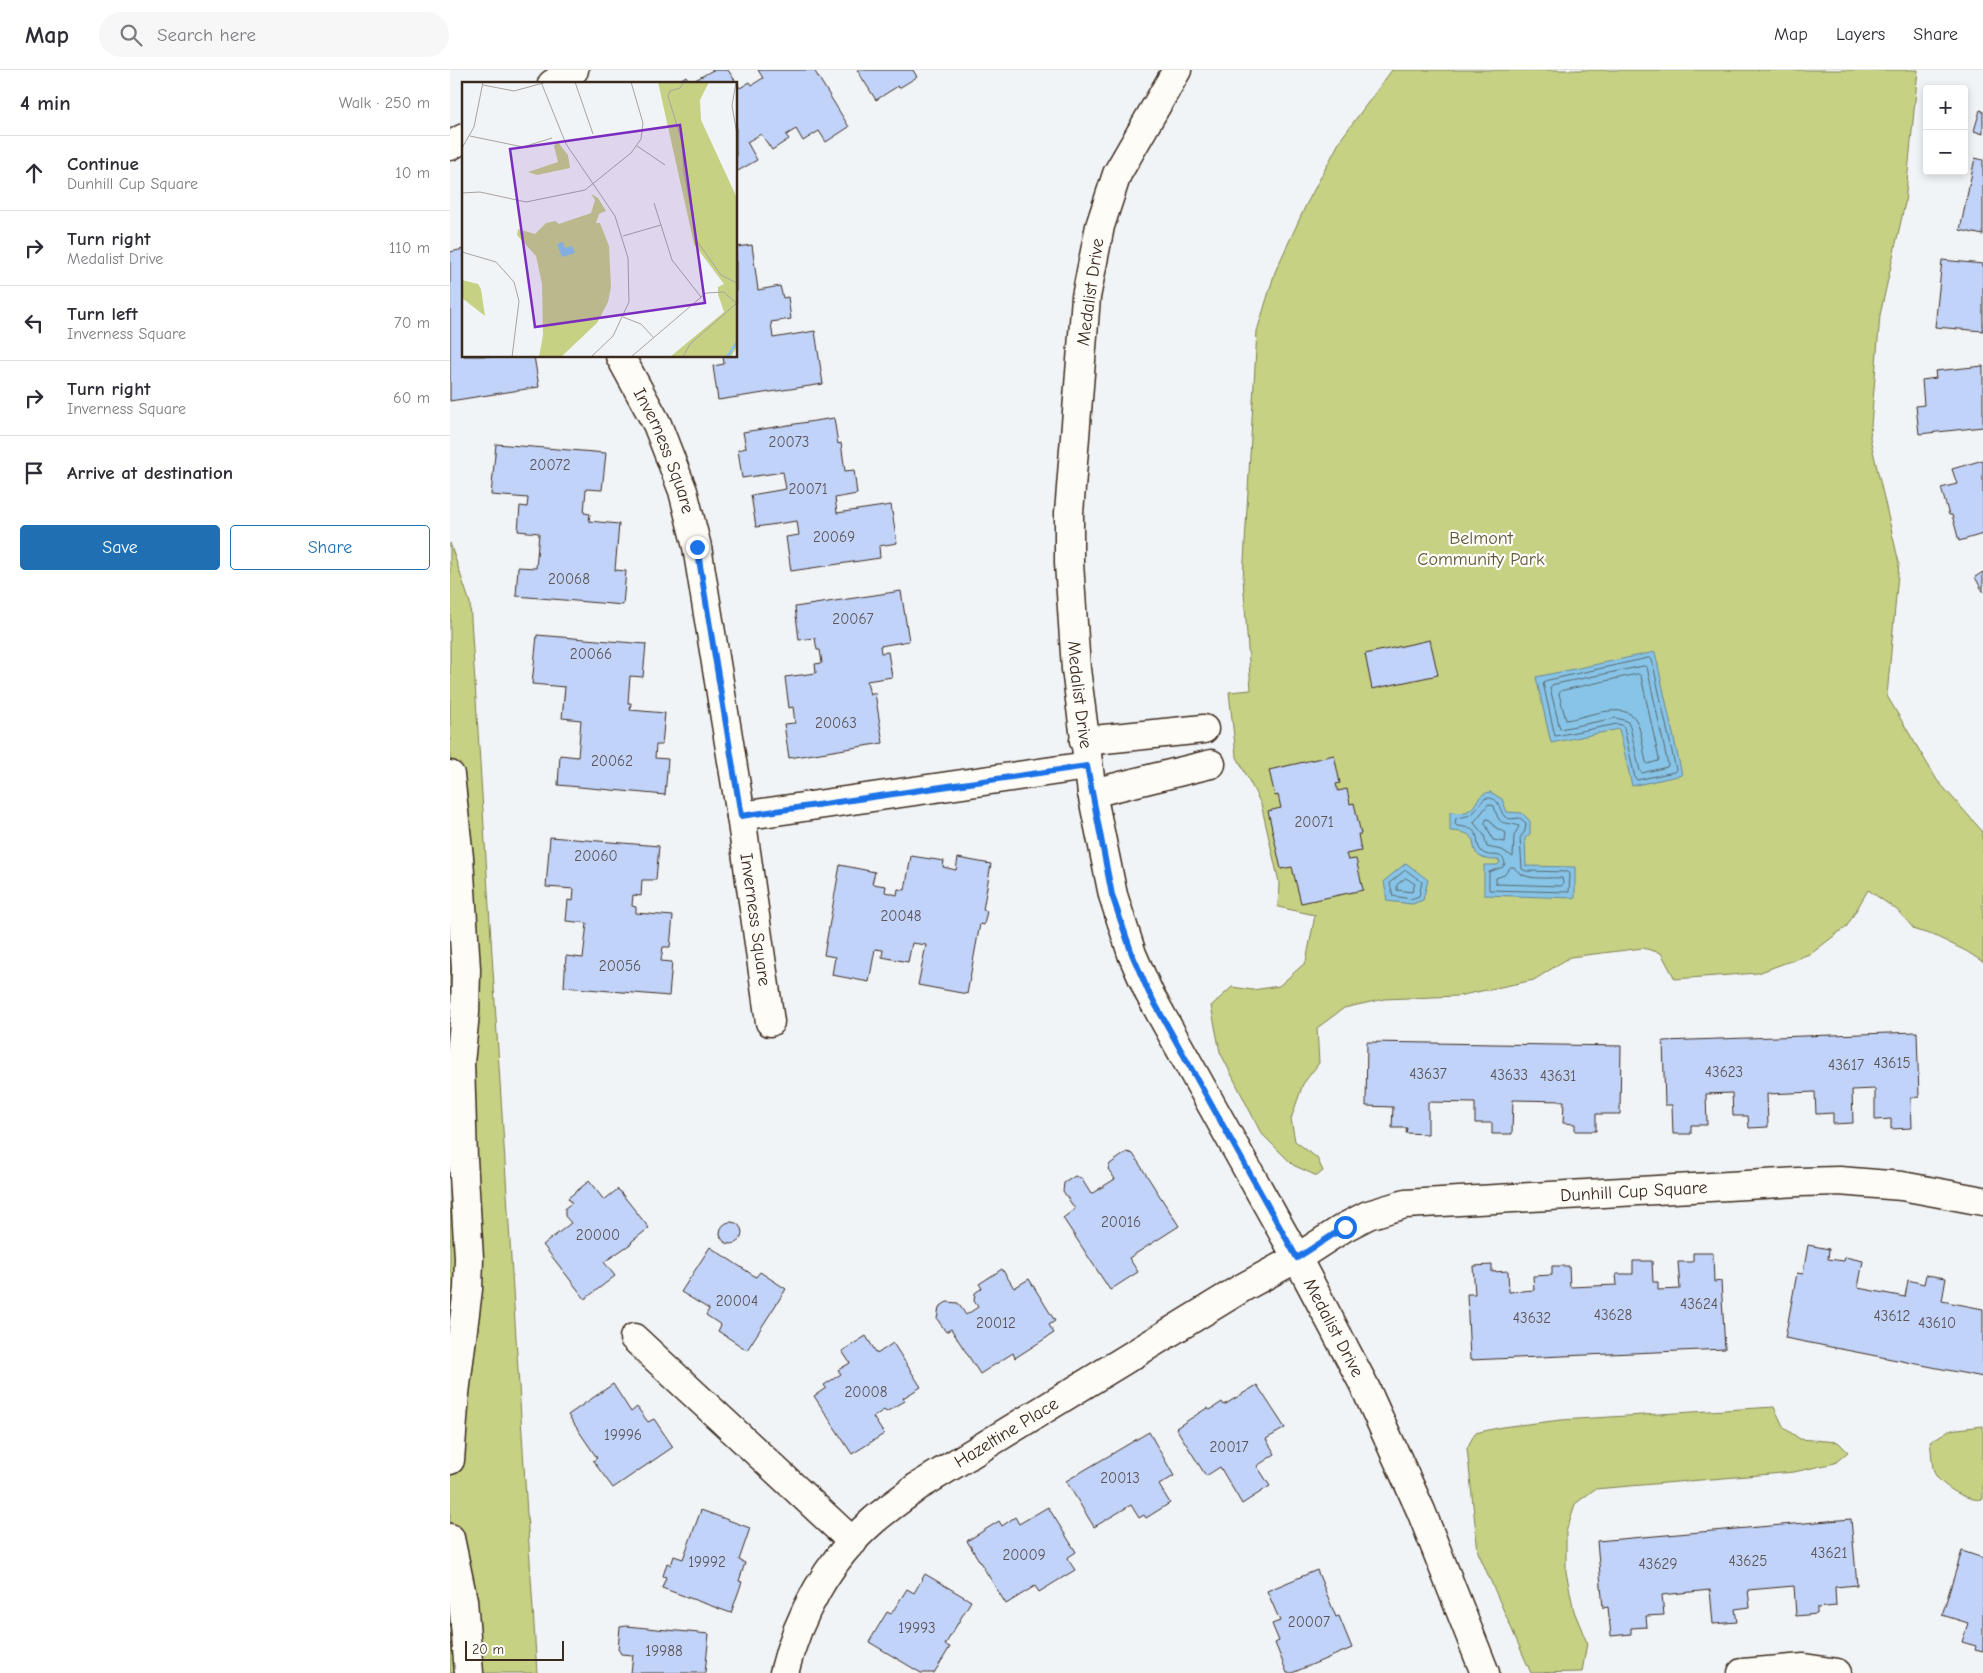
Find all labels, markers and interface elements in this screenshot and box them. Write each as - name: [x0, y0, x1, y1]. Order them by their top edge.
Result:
- search box: [99, 12, 449, 57]
- text: Map: [25, 21, 69, 49]
- icon: search: [117, 21, 145, 49]
- text: Search here: [157, 24, 256, 46]
- text: Map: [1774, 24, 1808, 45]
- text: Layers: [1836, 24, 1885, 45]
- text: Share: [1913, 24, 1958, 45]
- inset map: [462, 82, 738, 358]
- map controls: [1923, 85, 1968, 175]
- button: +: [1923, 85, 1968, 130]
- text: 4 min: [20, 91, 71, 115]
- text: Walk · 250 m: [339, 94, 430, 112]
- button: −: [1923, 130, 1968, 175]
- text: Continue: [67, 153, 139, 175]
- icon: ahead: [20, 159, 48, 187]
- text: 10 m: [395, 164, 430, 182]
- text: Dunhill Cup Square: [67, 175, 198, 193]
- text: Turn right: [67, 228, 151, 250]
- icon: right: [20, 234, 48, 262]
- street label: Medalist Drive: [1073, 237, 1108, 347]
- text: 110 m: [389, 239, 430, 257]
- text: Medalist Drive: [67, 250, 163, 268]
- text: Turn left: [67, 303, 138, 325]
- icon: left: [20, 309, 48, 337]
- text: 70 m: [394, 314, 430, 332]
- text: Inverness Square: [67, 325, 186, 343]
- text: Turn right: [67, 378, 151, 400]
- icon: right: [20, 384, 48, 412]
- street label: Inverness Square: [629, 385, 698, 516]
- text: 60 m: [393, 389, 430, 407]
- text: Inverness Square: [67, 400, 186, 418]
- house number: 20073: [769, 433, 809, 451]
- house number: 20072: [529, 456, 571, 474]
- icon: arrive: [20, 459, 48, 487]
- text: Arrive at destination: [67, 462, 233, 484]
- house number: 20071: [788, 480, 828, 498]
- button: Save: [20, 525, 220, 570]
- button: Share: [230, 525, 430, 570]
- house number: 20069: [813, 528, 855, 546]
- park label: Belmont Community Park: [1417, 528, 1545, 570]
- route end: [686, 536, 709, 559]
- house number: 20068: [548, 570, 590, 588]
- house number: 20067: [832, 610, 874, 628]
- street label: Medalist Drive: [1063, 640, 1096, 750]
- house number: 20066: [570, 645, 612, 663]
- house number: 20063: [815, 714, 857, 732]
- house number: 20062: [591, 752, 633, 770]
- house number: 20071: [1294, 813, 1334, 831]
- house number: 20060: [574, 847, 618, 865]
- street label: Inverness Square: [735, 852, 775, 987]
- house number: 20048: [880, 907, 922, 925]
- house number: 20056: [599, 957, 641, 975]
- house number: 43615: [1873, 1054, 1911, 1072]
- house number: 43617: [1828, 1056, 1864, 1074]
- house number: 43623: [1705, 1063, 1743, 1081]
- house number: 43637: [1409, 1065, 1447, 1083]
- house number: 43633: [1490, 1066, 1528, 1084]
- house number: 43631: [1540, 1067, 1576, 1085]
- street label: Dunhill Cup Square: [1560, 1177, 1708, 1206]
- house number: 20016: [1101, 1213, 1141, 1231]
- route start: [1334, 1216, 1357, 1239]
- house number: 20000: [576, 1226, 620, 1244]
- street label: Medalist Drive: [1299, 1275, 1368, 1381]
- house number: 20004: [716, 1292, 758, 1310]
- house number: 43624: [1680, 1295, 1718, 1313]
- house number: 43628: [1594, 1306, 1632, 1324]
- house number: 43612: [1874, 1307, 1910, 1325]
- house number: 43632: [1513, 1309, 1551, 1327]
- house number: 20012: [976, 1314, 1016, 1332]
- house number: 43610: [1918, 1314, 1956, 1332]
- house number: 20008: [845, 1383, 887, 1401]
- street label: Hazeltine Place: [951, 1393, 1062, 1473]
- house number: 19996: [604, 1426, 642, 1444]
- house number: 20017: [1209, 1438, 1249, 1456]
- house number: 20013: [1100, 1469, 1140, 1487]
- house number: 43621: [1811, 1544, 1847, 1562]
- house number: 20009: [1002, 1546, 1046, 1564]
- house number: 43625: [1729, 1552, 1767, 1570]
- house number: 19992: [688, 1553, 726, 1571]
- house number: 43629: [1639, 1555, 1677, 1573]
- house number: 20007: [1288, 1613, 1330, 1631]
- house number: 19993: [898, 1619, 936, 1637]
- scale bar: [465, 1638, 564, 1661]
- text: 20 m: [472, 1641, 504, 1658]
- house number: 19988: [645, 1642, 683, 1660]

